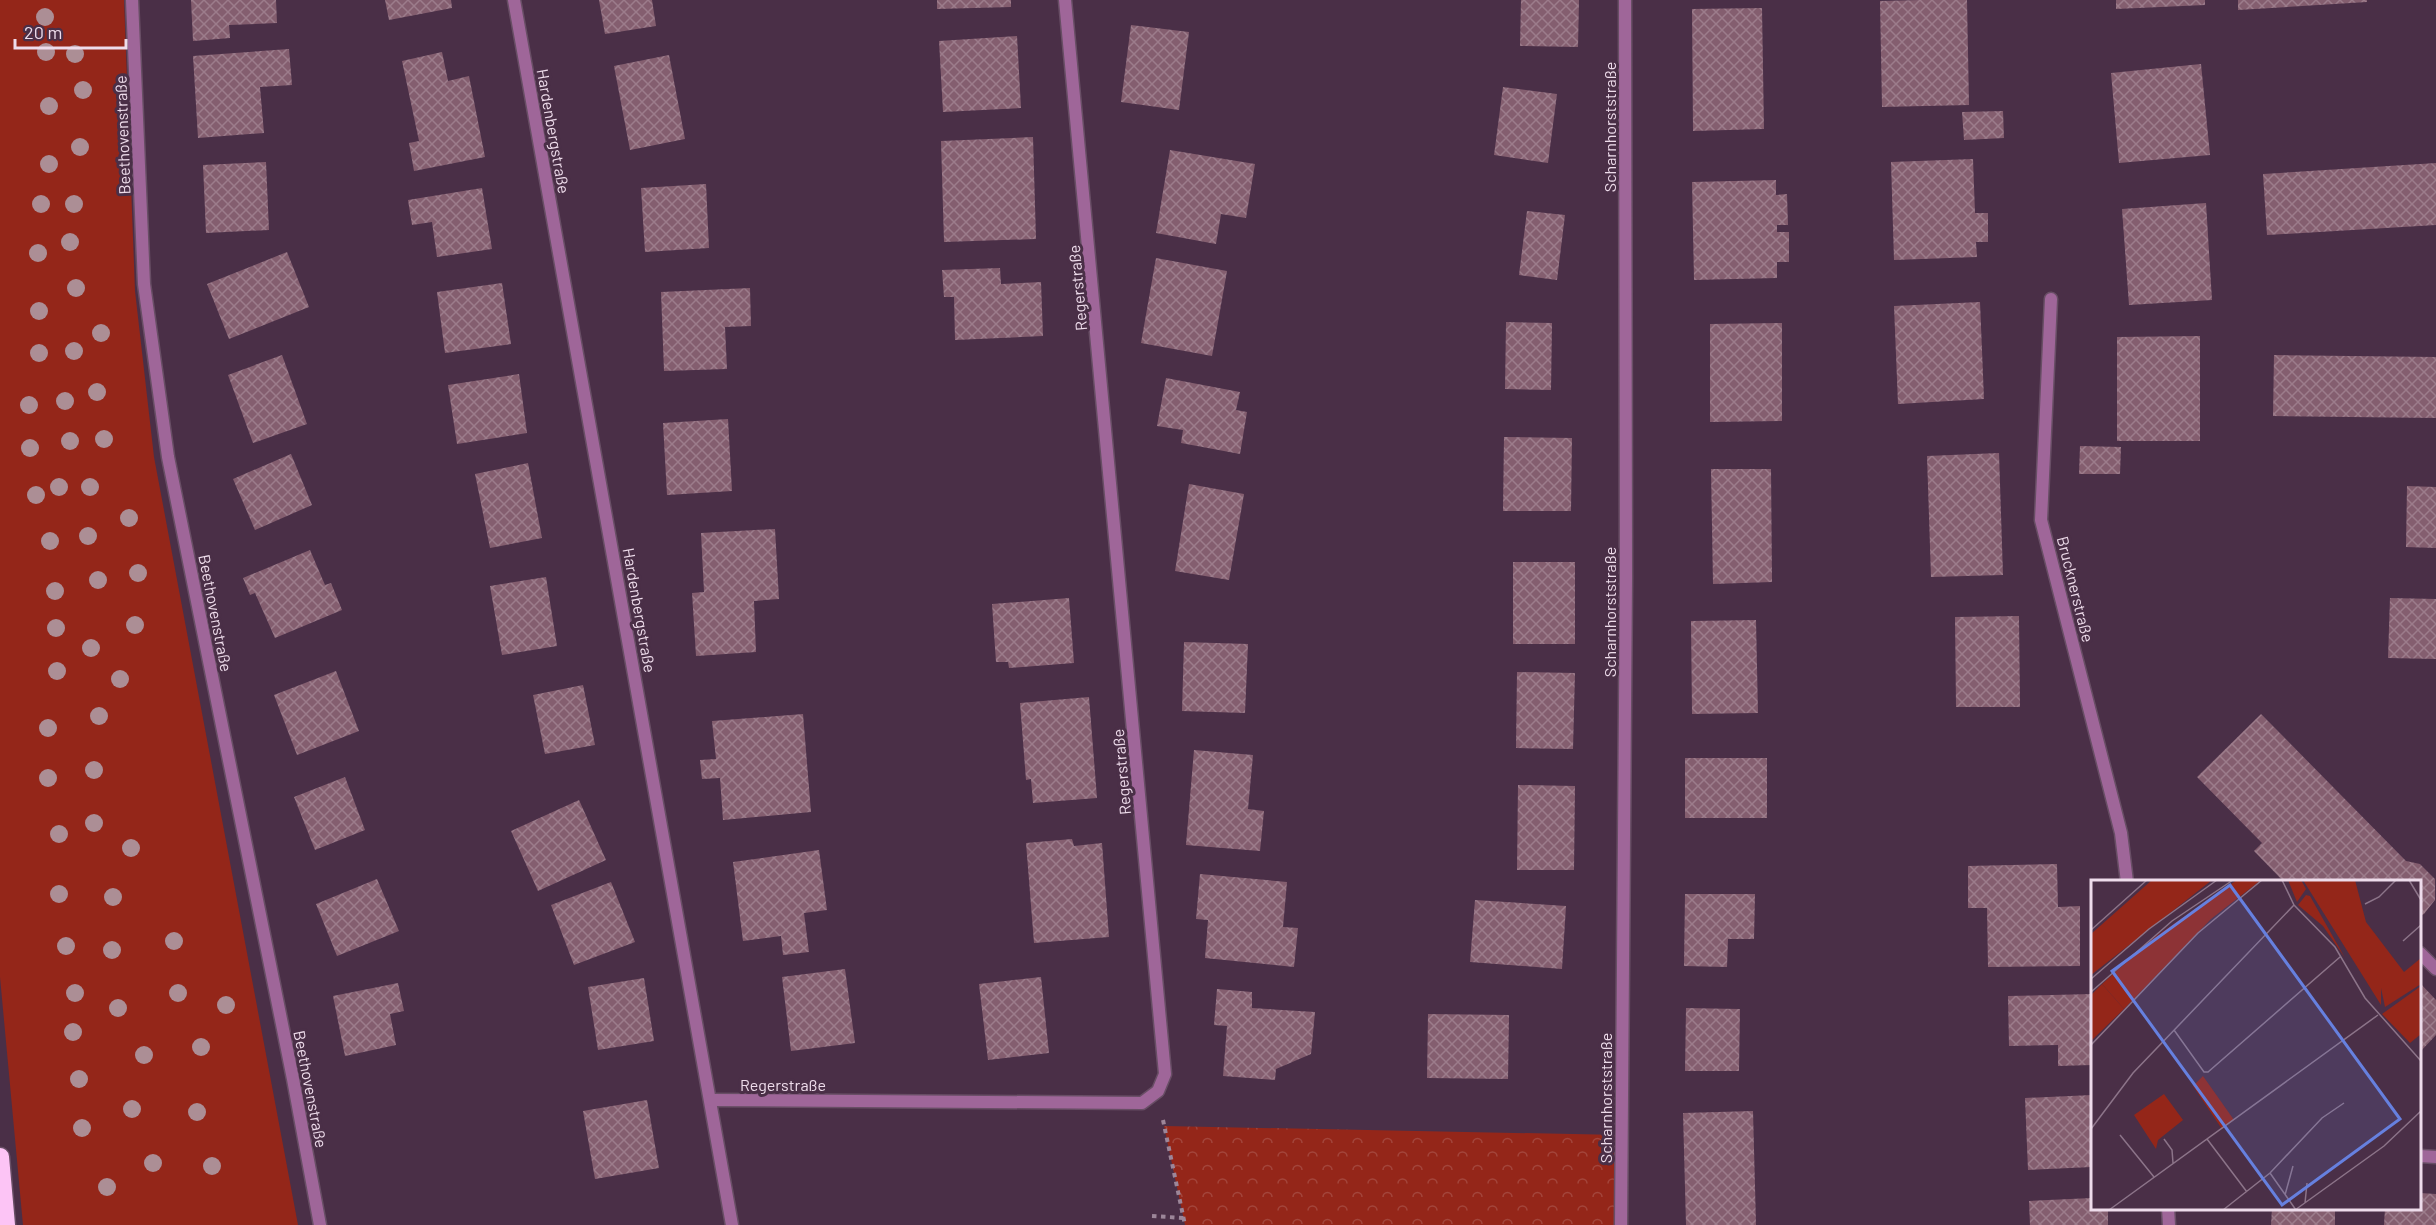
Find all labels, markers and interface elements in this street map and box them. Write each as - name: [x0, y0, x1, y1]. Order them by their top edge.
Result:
- scale bar: [15, 12, 126, 50]
- text: 20 m: [24, 21, 62, 43]
- street label: Scharnhorststraße: [1600, 62, 1619, 192]
- street label: Hardenbergstraße: [534, 67, 574, 195]
- street label: Beethovenstraße: [110, 75, 134, 195]
- street label: Regerstraße: [1064, 244, 1090, 332]
- street label: Brucknerstraße: [2054, 534, 2098, 644]
- street label: Hardenbergstraße: [620, 546, 660, 674]
- street label: Scharnhorststraße: [1600, 547, 1619, 677]
- street label: Beethovenstraße: [195, 553, 237, 673]
- street label: Regerstraße: [1108, 728, 1134, 816]
- inset map: [2091, 880, 2421, 1210]
- street label: Beethovenstraße: [290, 1029, 332, 1149]
- street label: Scharnhorststraße: [1596, 1033, 1615, 1163]
- street label: Regerstraße: [740, 1075, 826, 1094]

